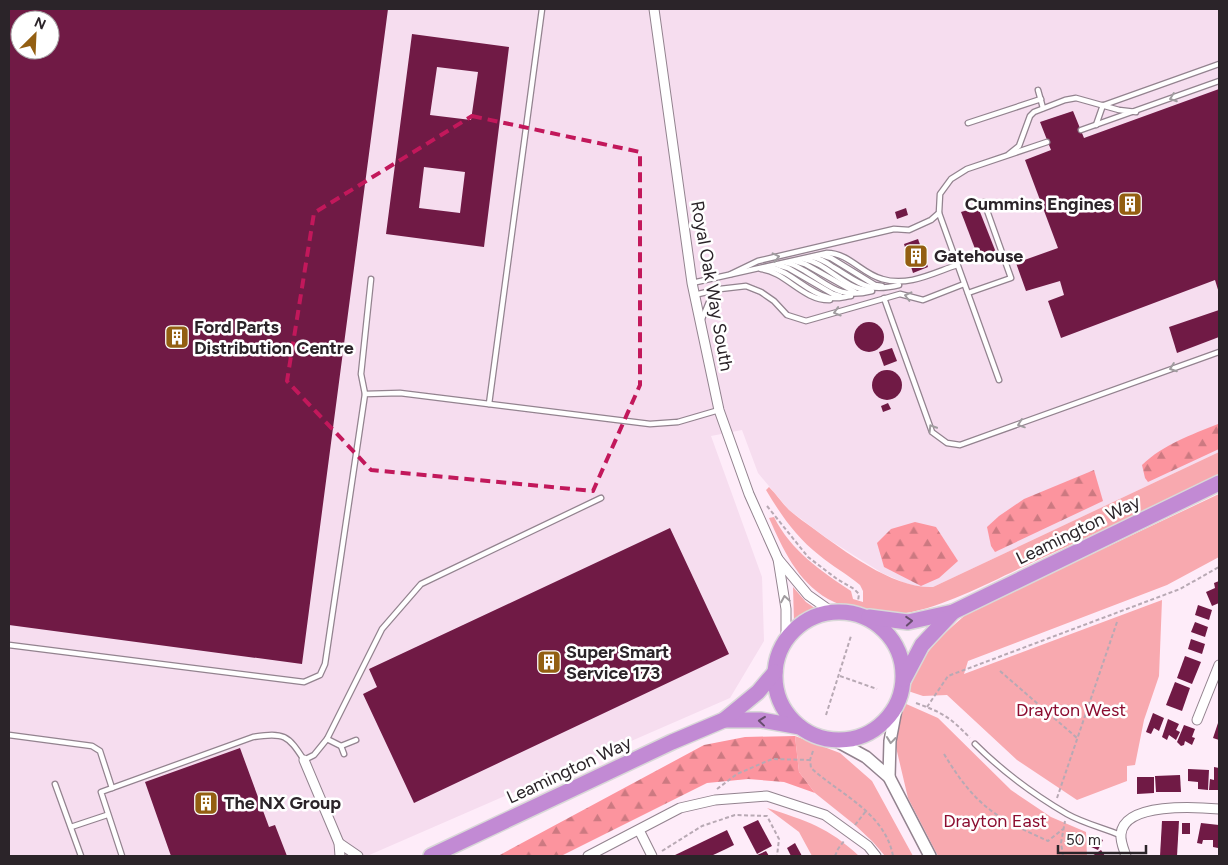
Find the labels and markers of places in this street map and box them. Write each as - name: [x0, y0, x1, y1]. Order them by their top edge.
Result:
- building icon: Cummins Engines: [1117, 191, 1143, 217]
- place label: Cummins Engines: [965, 193, 1113, 215]
- building icon: Gatehouse: [903, 243, 929, 269]
- place label: Gatehouse: [934, 245, 1023, 267]
- place label: Ford Parts Distribution Centre: [194, 316, 354, 359]
- building icon: Ford Parts Distribution Centre: [164, 324, 190, 350]
- place label: Super Smart Service 173: [566, 641, 669, 684]
- building icon: Super Smart Service 173: [536, 649, 562, 675]
- building icon: The NX Group: [193, 790, 219, 816]
- place label: The NX Group: [224, 792, 341, 814]

